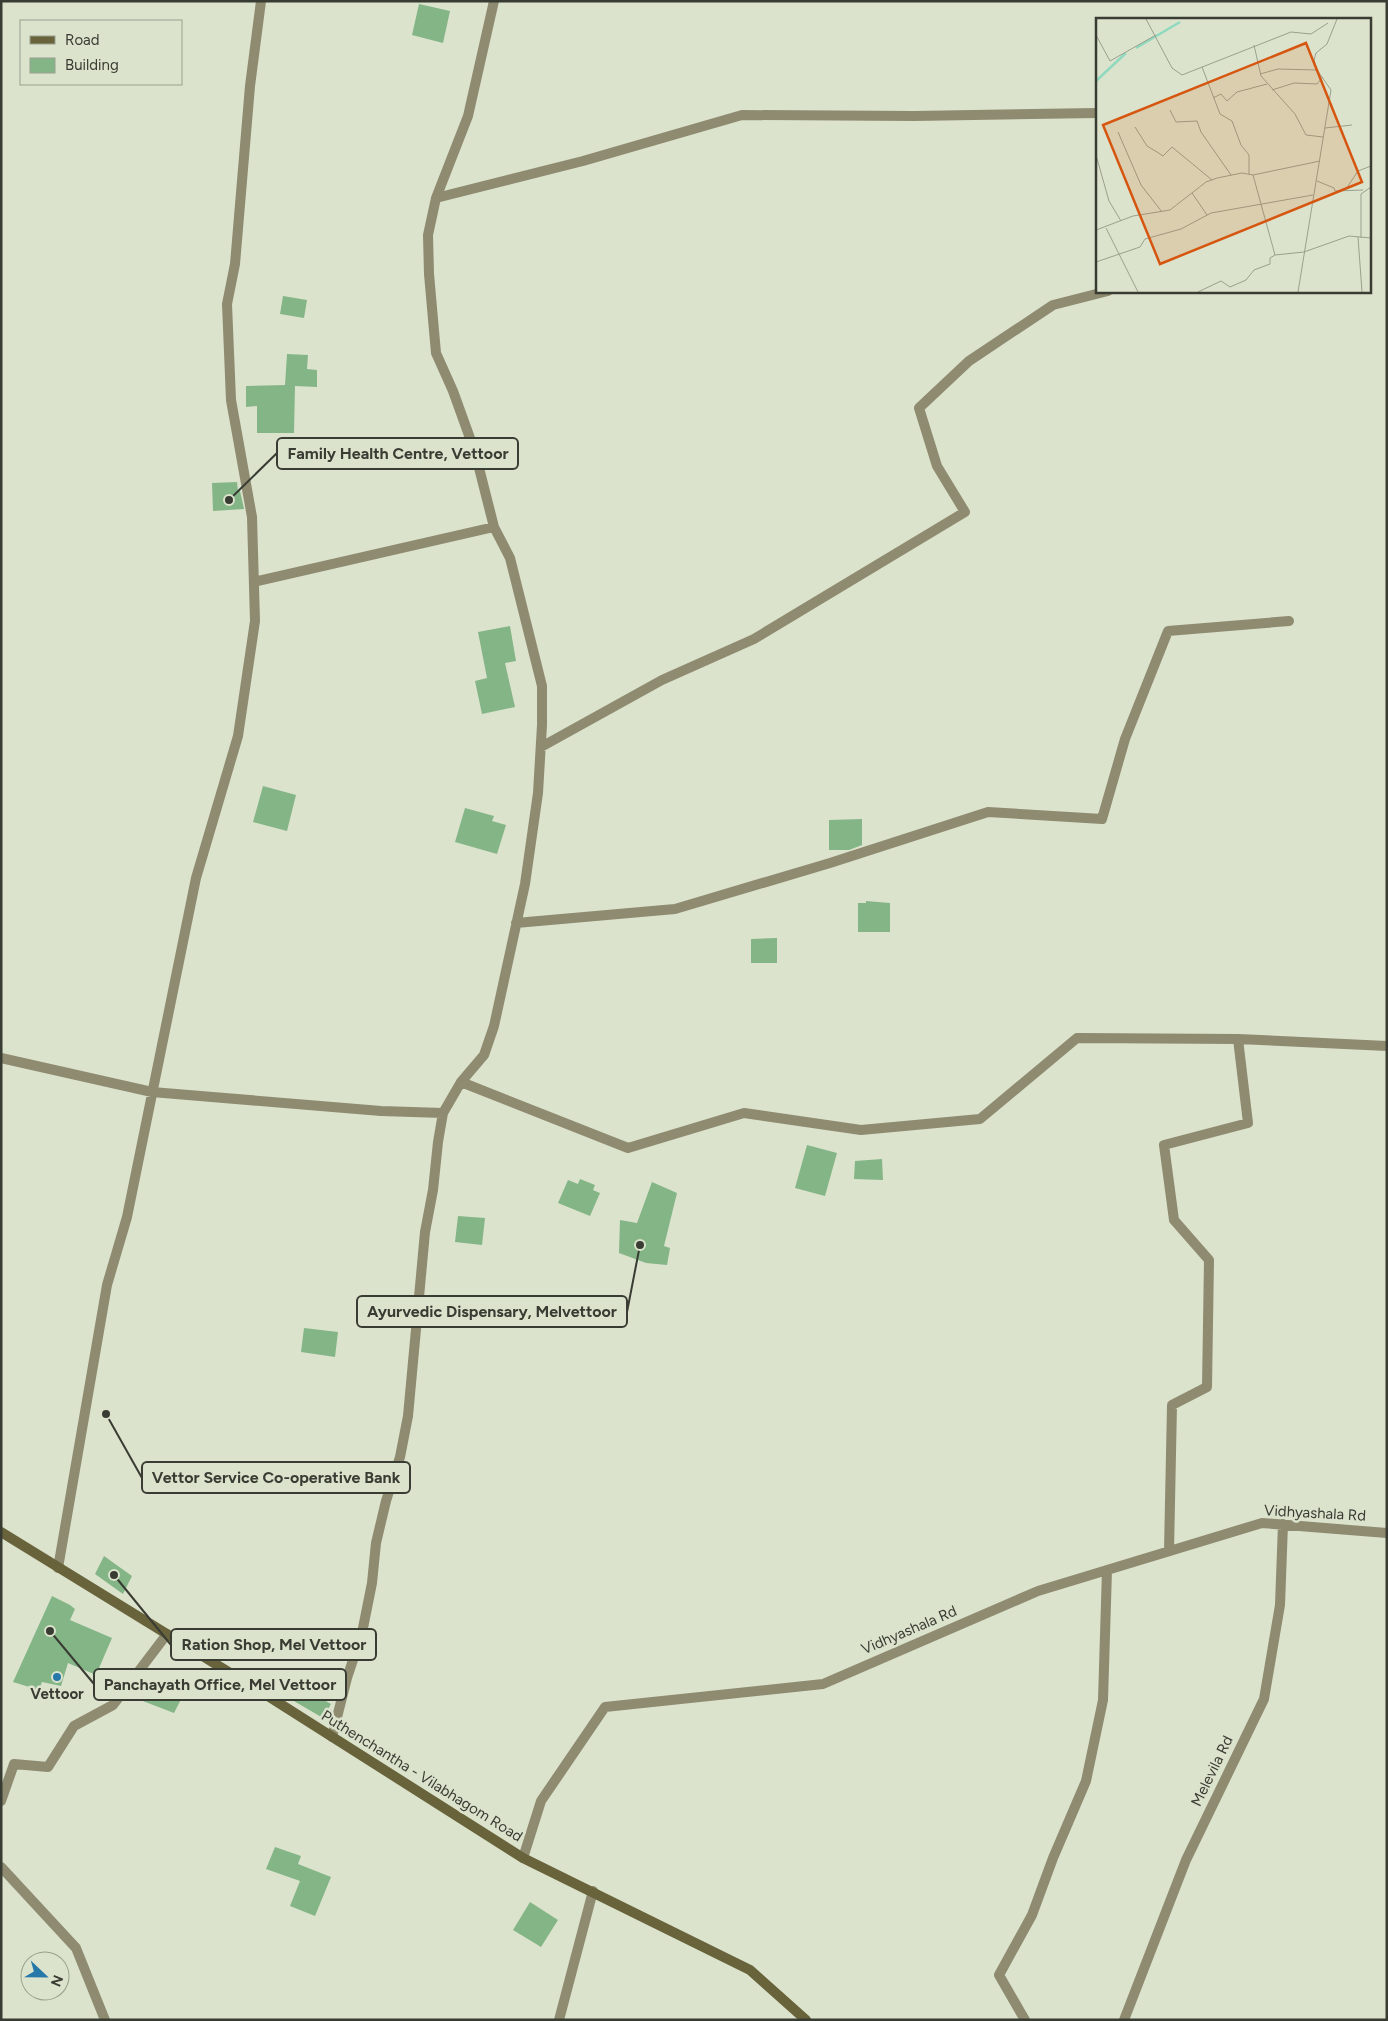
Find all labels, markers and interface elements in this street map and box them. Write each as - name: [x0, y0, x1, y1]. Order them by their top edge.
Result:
- inset map: [1096, 18, 1370, 292]
- legend: [20, 20, 182, 85]
- text: Road: [65, 31, 100, 49]
- text: Building: [65, 56, 119, 74]
- callout: Family Health Centre, Vettoor: [277, 438, 518, 469]
- text: Family Health Centre, Vettoor: [287, 444, 509, 463]
- callout: Ayurvedic Dispensary, Melvettoor: [357, 1296, 627, 1327]
- text: Ayurvedic Dispensary, Melvettoor: [367, 1302, 617, 1321]
- callout: Vettor Service Co-operative Bank: [142, 1462, 410, 1493]
- text: Vettor Service Co-operative Bank: [152, 1468, 401, 1487]
- street label: Vidhyashala Rd: [1264, 1501, 1366, 1525]
- street label: Vidhyashala Rd: [858, 1602, 960, 1658]
- callout: Ration Shop, Mel Vettoor: [171, 1629, 376, 1660]
- text: Ration Shop, Mel Vettoor: [182, 1635, 366, 1654]
- callout: Panchayath Office, Mel Vettoor: [94, 1669, 346, 1700]
- marker: Vettoor: [51, 1671, 63, 1683]
- text: Panchayath Office, Mel Vettoor: [104, 1675, 336, 1694]
- place label: Vettoor: [30, 1685, 84, 1703]
- street label: Puthenchantha - Vilabhagom Road: [318, 1706, 526, 1846]
- street label: Melevila Rd: [1187, 1733, 1237, 1809]
- north arrow: [20, 1951, 70, 2001]
- text: N: [47, 1972, 66, 1989]

